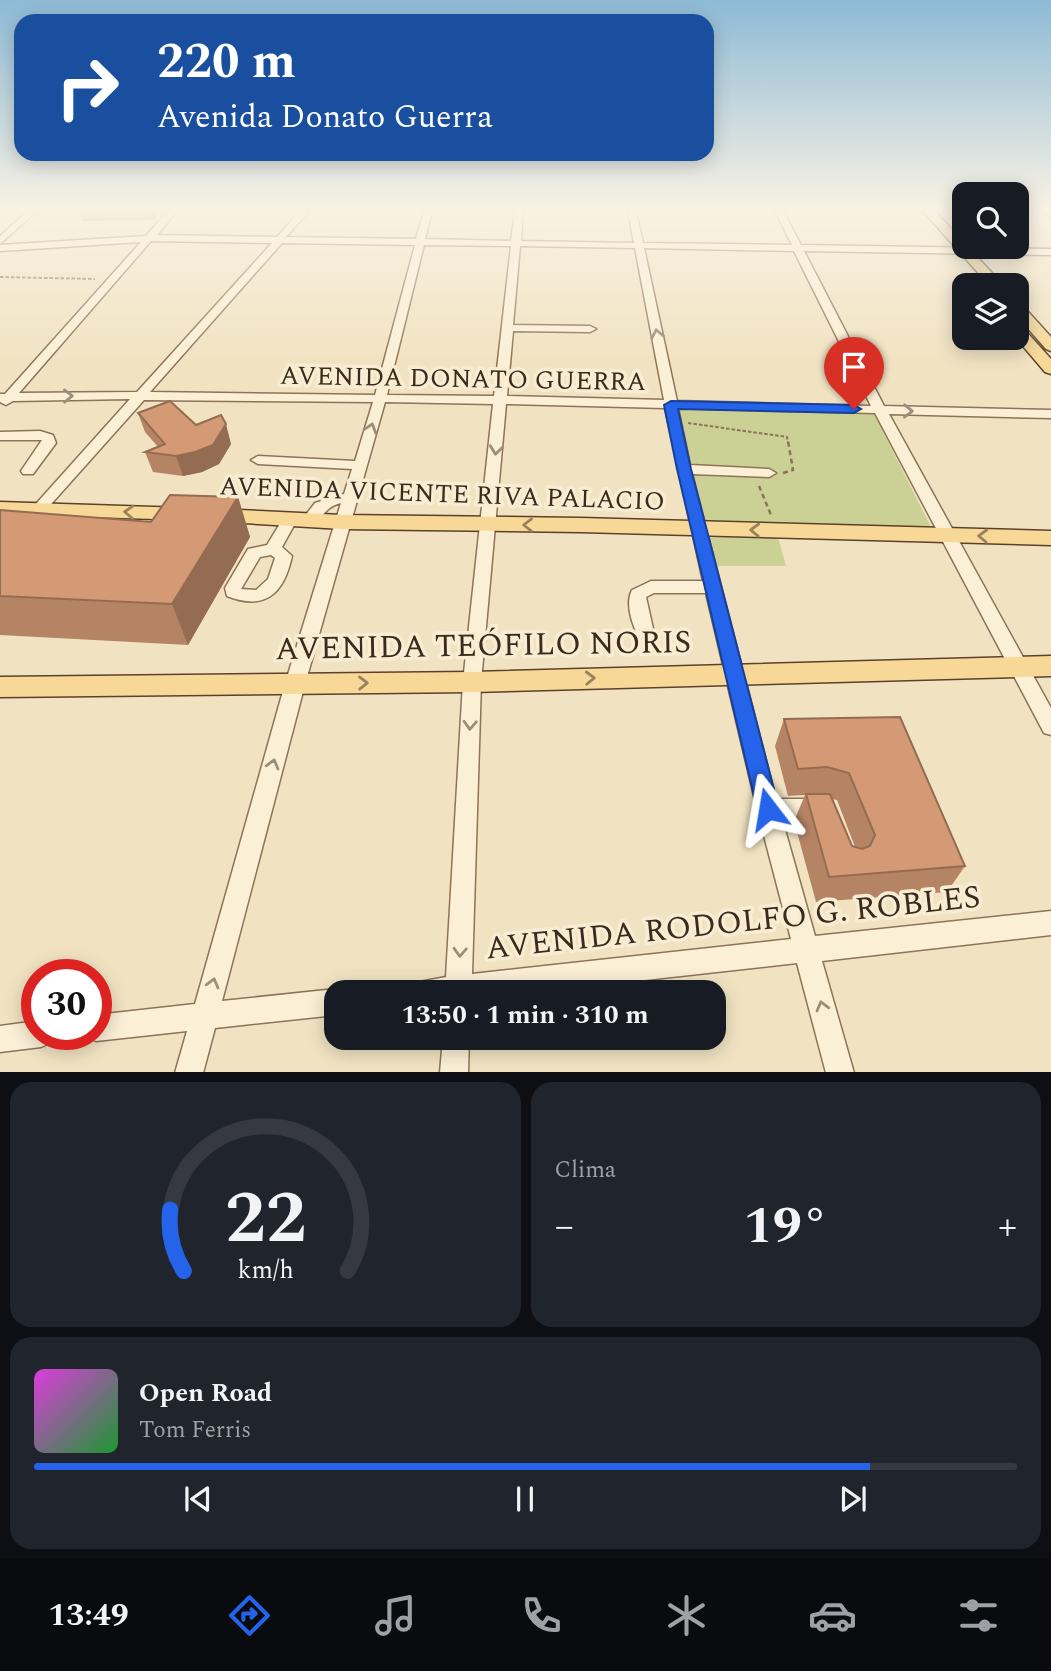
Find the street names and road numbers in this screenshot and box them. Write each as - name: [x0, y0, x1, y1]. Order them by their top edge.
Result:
- street label: AVENIDA DONATO GUERRA: [280, 356, 646, 402]
- street label: AVENIDA VICENTE RIVA PALACIO: [219, 466, 665, 522]
- street label: AVENIDA TEÓFILO NORIS: [275, 618, 691, 674]
- street label: AVENIDA RODOLFO G. ROBLES: [483, 873, 983, 973]

